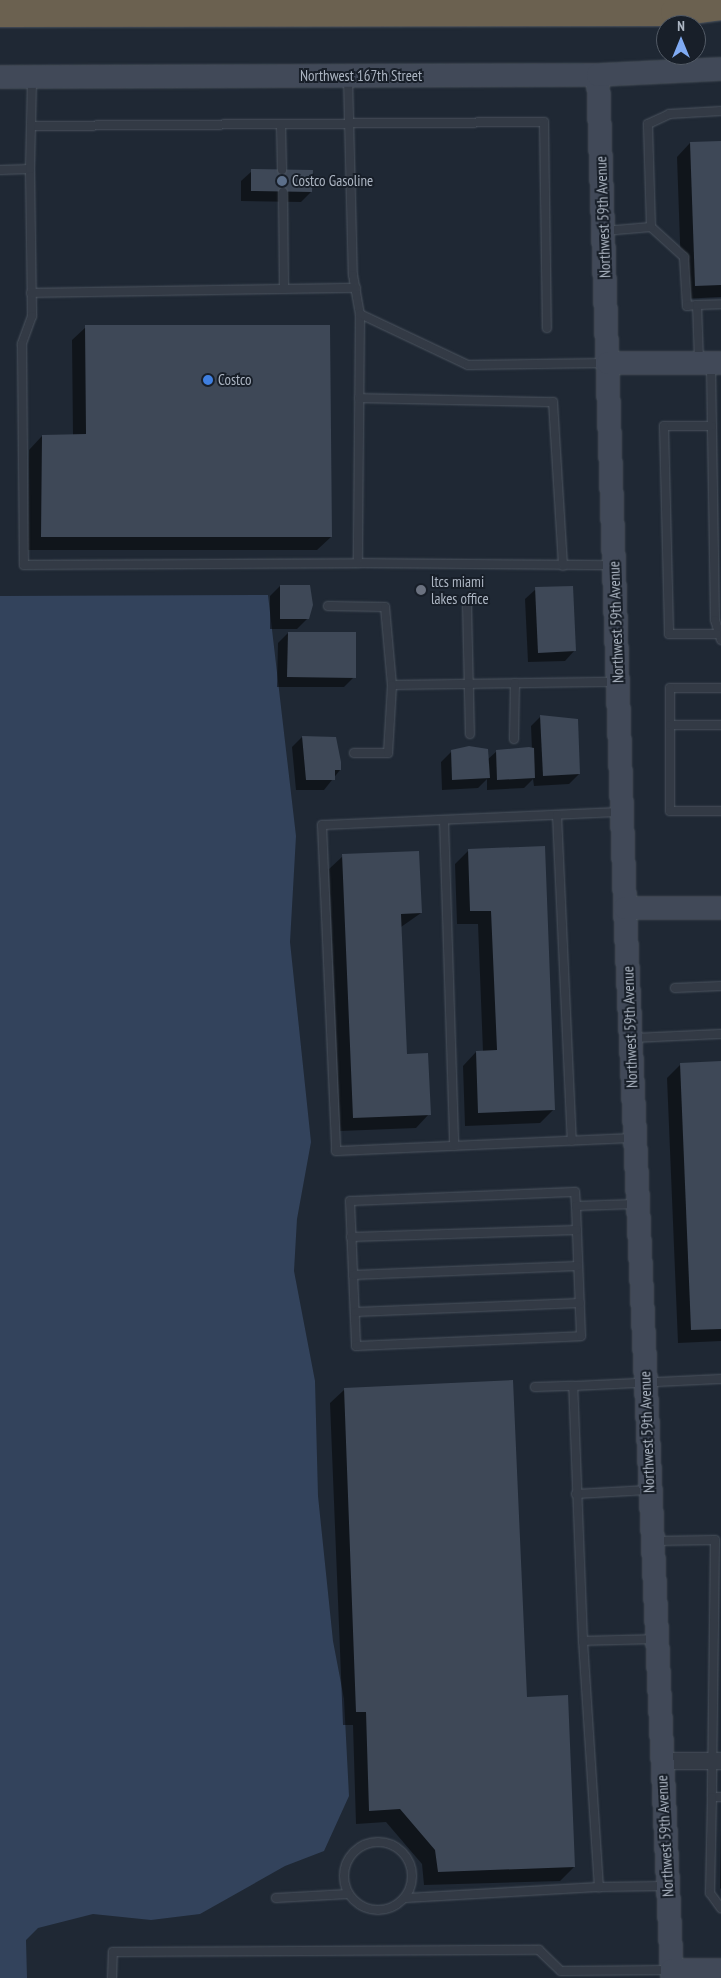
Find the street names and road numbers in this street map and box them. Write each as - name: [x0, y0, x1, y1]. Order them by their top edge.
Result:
- street label: Northwest 167th Street: [300, 67, 422, 85]
- street label: Northwest 59th Avenue: [592, 156, 614, 278]
- street label: Northwest 59th Avenue: [605, 561, 627, 683]
- street label: Northwest 59th Avenue: [619, 966, 641, 1088]
- street label: Northwest 59th Avenue: [636, 1371, 658, 1493]
- street label: Northwest 59th Avenue: [653, 1774, 677, 1898]

